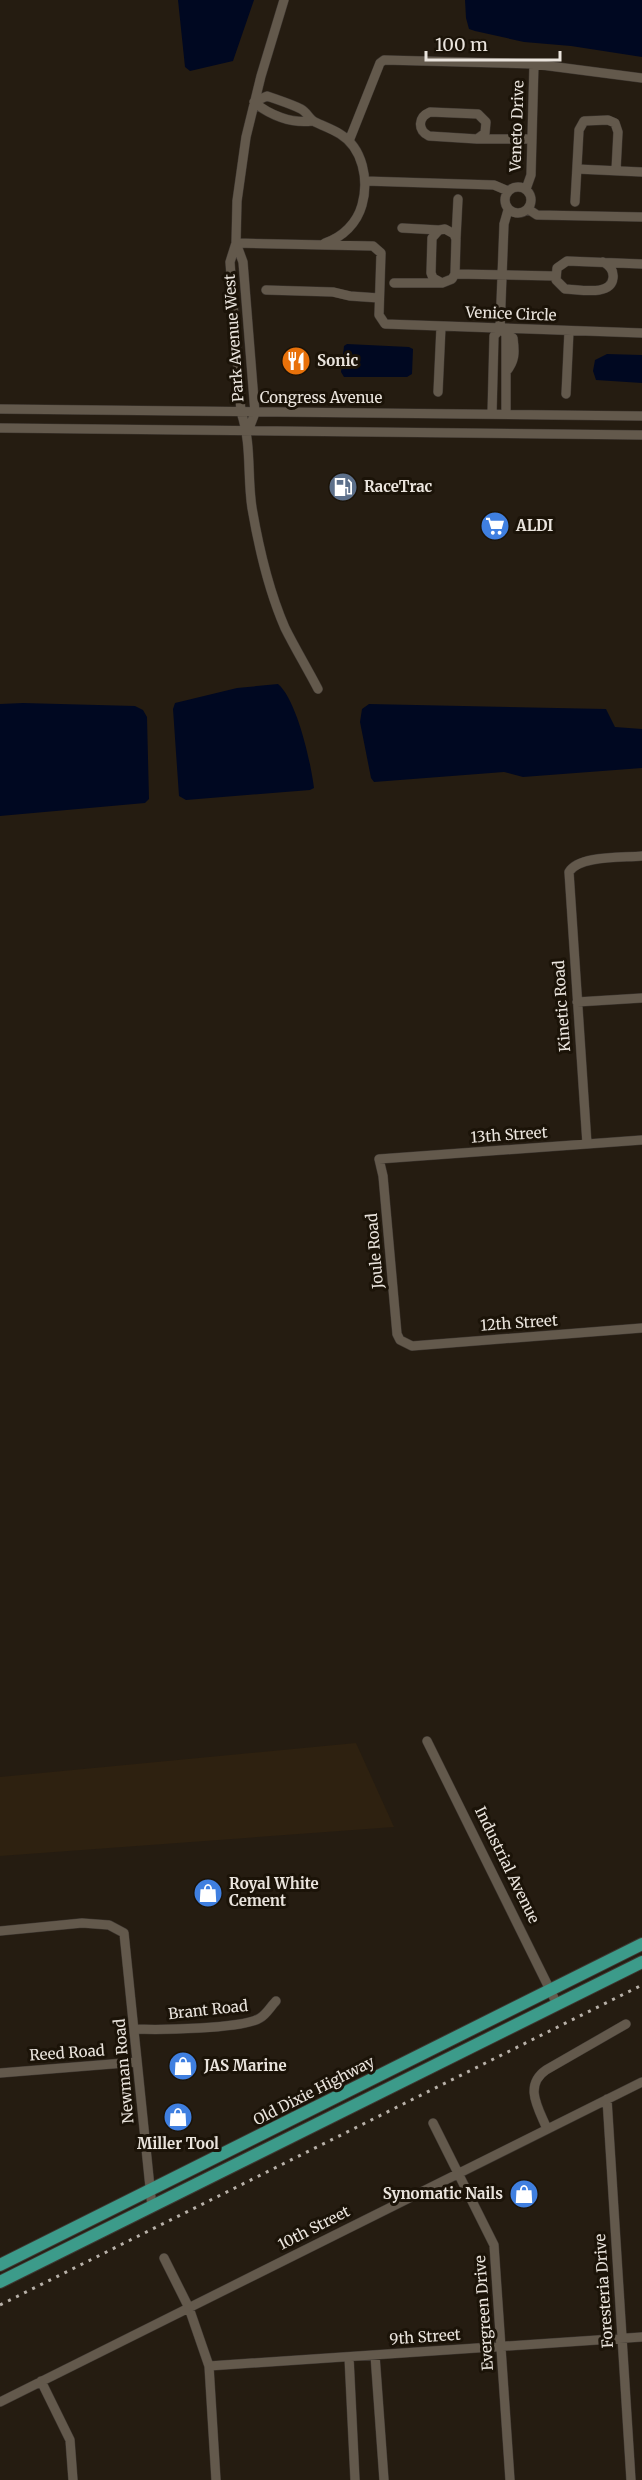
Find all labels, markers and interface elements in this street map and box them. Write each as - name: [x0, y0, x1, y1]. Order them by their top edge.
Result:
- scale bar: [426, 24, 560, 62]
- text: 100 m: [435, 33, 488, 56]
- street label: Veneto Drive: [505, 80, 528, 173]
- street label: Park Avenue West: [220, 273, 247, 403]
- street label: Venice Circle: [464, 302, 557, 325]
- restaurant icon: Sonic: [280, 345, 312, 377]
- place label: Sonic: [317, 351, 358, 370]
- street label: Congress Avenue: [260, 388, 382, 407]
- fuel station icon: RaceTrac: [327, 471, 359, 503]
- place label: RaceTrac: [364, 477, 433, 496]
- supermarket icon: ALDI: [479, 510, 511, 542]
- place label: ALDI: [515, 516, 553, 535]
- street label: Kinetic Road: [549, 960, 574, 1052]
- street label: 13th Street: [470, 1122, 548, 1147]
- street label: Joule Road: [362, 1213, 387, 1291]
- street label: 12th Street: [480, 1310, 558, 1335]
- street label: Industrial Avenue: [471, 1803, 544, 1926]
- place label: Royal White Cement: [229, 1874, 319, 1910]
- shop icon: Royal White Cement: [192, 1877, 224, 1909]
- street label: Brant Road: [167, 1996, 249, 2023]
- street label: Newman Road: [109, 2018, 138, 2124]
- street label: Reed Road: [29, 2040, 105, 2065]
- shop icon: JAS Marine: [167, 2050, 199, 2082]
- street label: Old Dixie Highway: [250, 2052, 378, 2129]
- place label: JAS Marine: [203, 2056, 287, 2075]
- shop icon: Miller Tool: [162, 2101, 194, 2133]
- place label: Miller Tool: [137, 2134, 219, 2153]
- shop icon: Synomatic Nails: [508, 2178, 540, 2210]
- place label: Synomatic Nails: [383, 2184, 503, 2203]
- street label: 10th Street: [275, 2201, 353, 2254]
- street label: Foresteria Drive: [590, 2233, 617, 2349]
- street label: Evergreen Drive: [470, 2254, 497, 2371]
- street label: 9th Street: [389, 2325, 461, 2348]

